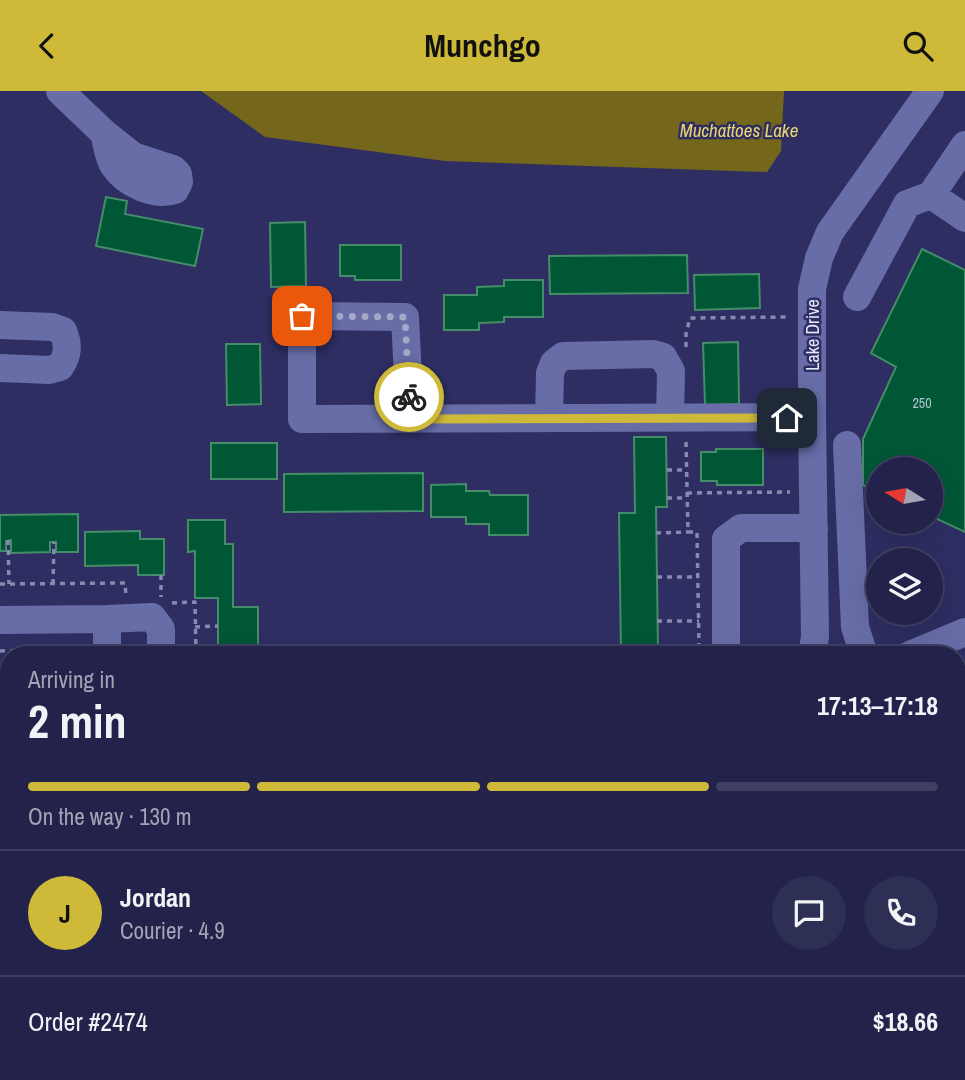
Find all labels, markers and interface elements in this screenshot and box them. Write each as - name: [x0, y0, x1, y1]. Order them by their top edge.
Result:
- text: Munchgo: [424, 24, 541, 67]
- icon: back: [28, 27, 66, 65]
- icon: search: [899, 27, 937, 65]
- water label: Muchattoes Lake: [680, 117, 798, 143]
- pin: [272, 286, 332, 346]
- icon: bag: [283, 297, 321, 335]
- street label: Lake Drive: [800, 299, 825, 371]
- courier: [374, 362, 444, 432]
- icon: bike: [390, 378, 428, 416]
- pin: [757, 388, 817, 448]
- house number: 250: [912, 394, 932, 412]
- icon: home: [768, 399, 806, 437]
- north arrow: [866, 457, 943, 534]
- map controls: [866, 457, 943, 625]
- button: layers: [866, 548, 943, 625]
- text: Arriving in: [28, 664, 115, 695]
- text: 17:13–17:18: [817, 688, 938, 723]
- text: 2 min: [28, 690, 127, 752]
- text: On the way · 130 m: [28, 801, 192, 832]
- button: chat: [772, 876, 846, 950]
- button: phone: [864, 876, 938, 950]
- text: Jordan: [120, 880, 191, 915]
- text: J: [59, 896, 71, 931]
- text: Courier · 4.9: [120, 915, 225, 946]
- text: Order #2474: [28, 1004, 148, 1039]
- text: $18.66: [873, 1004, 938, 1039]

